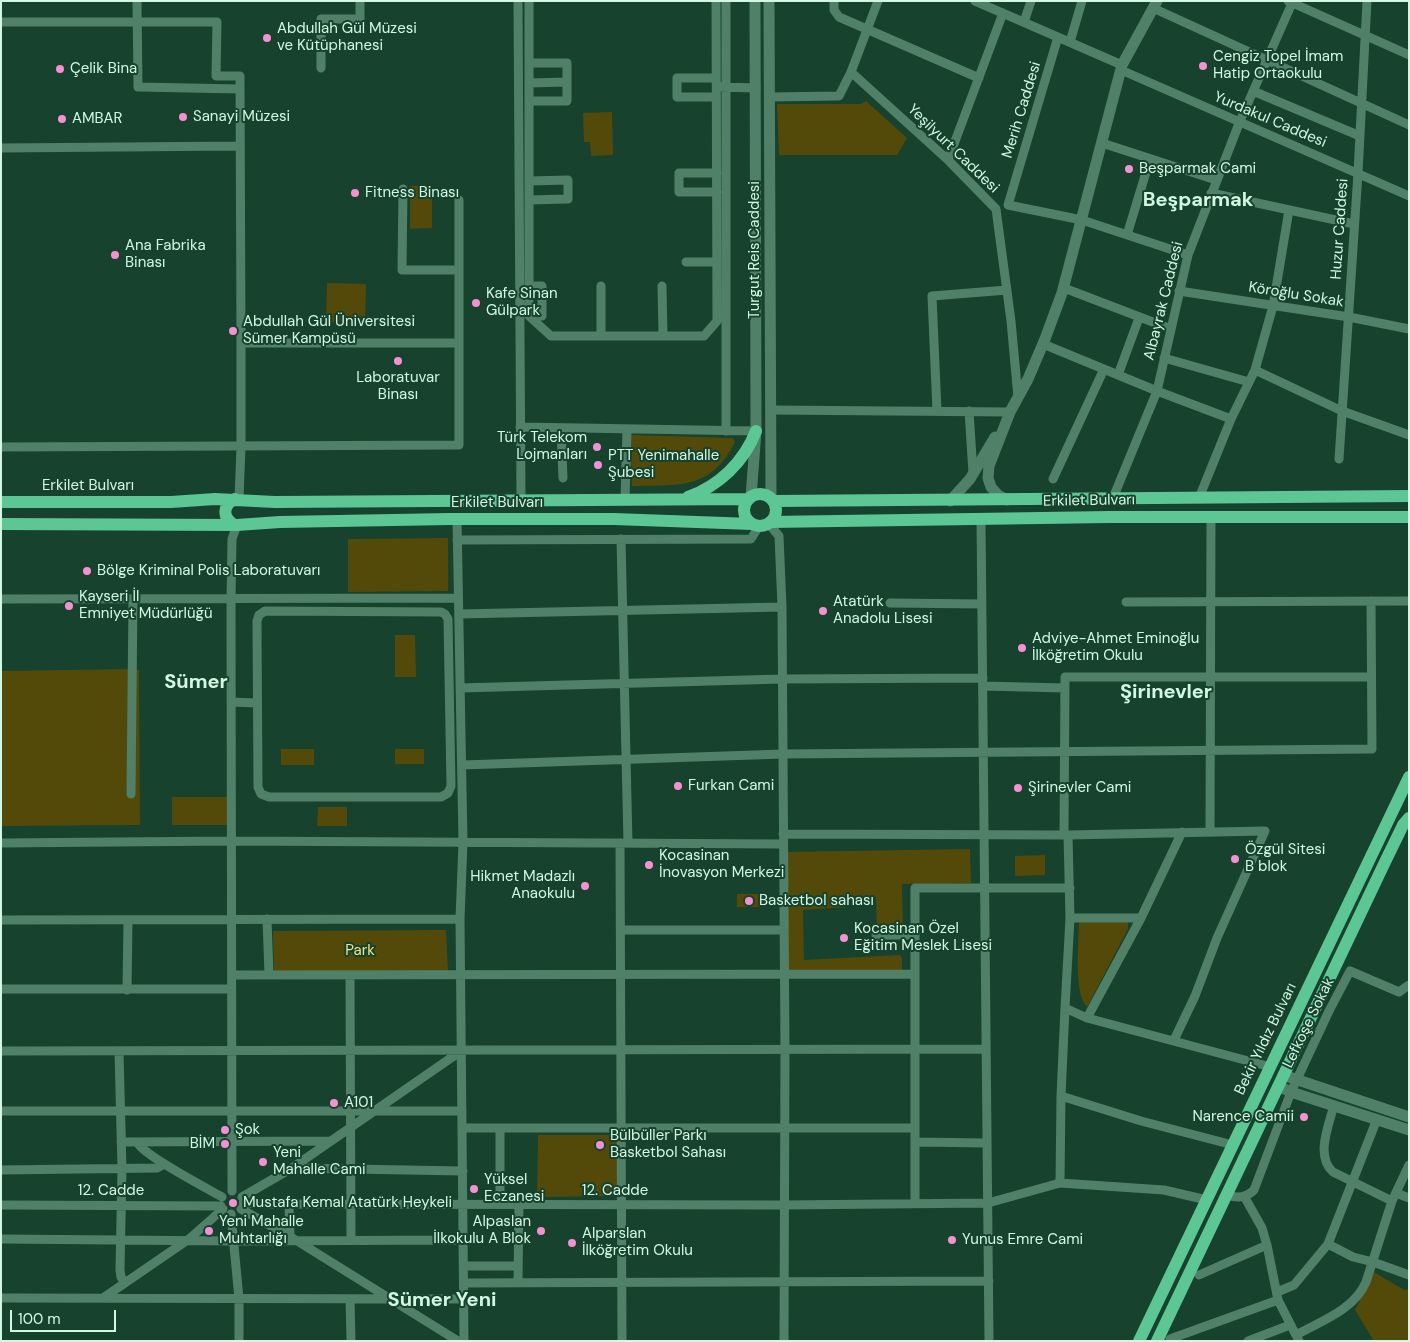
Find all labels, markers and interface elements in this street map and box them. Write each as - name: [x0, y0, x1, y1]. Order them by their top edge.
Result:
- place label: Abdullah Gül Müzesi ve Kütüphanesi: [277, 20, 417, 55]
- marker: Abdullah Gül Müzesi ve Kütüphanesi: [261, 32, 273, 44]
- place label: Cengiz Topel İmam Hatip Ortaokulu: [1213, 48, 1343, 83]
- street label: Merih Caddesi: [999, 59, 1045, 161]
- place label: Çelik Bina: [70, 60, 137, 78]
- marker: Cengiz Topel İmam Hatip Ortaokulu: [1197, 60, 1209, 72]
- marker: Çelik Bina: [54, 63, 66, 75]
- street label: Yurdakul Caddesi: [1211, 88, 1329, 152]
- street label: Yeşilyurt Caddesi: [904, 101, 1002, 197]
- place label: Sanayi Müzesi: [193, 108, 290, 126]
- place label: AMBAR: [72, 110, 122, 128]
- marker: Sanayi Müzesi: [177, 111, 189, 123]
- marker: AMBAR: [56, 113, 68, 125]
- place label: Beşparmak Cami: [1139, 160, 1256, 178]
- marker: Beşparmak Cami: [1123, 163, 1135, 175]
- street label: Huzur Caddesi: [1327, 178, 1353, 280]
- street label: Turgut Reis Caddesi: [746, 181, 764, 319]
- place label: Fitness Binası: [365, 184, 459, 202]
- marker: Fitness Binası: [349, 187, 361, 199]
- district label: Beşparmak: [1143, 189, 1253, 213]
- place label: Ana Fabrika Binası: [125, 237, 206, 272]
- street label: Albayrak Caddesi: [1141, 240, 1187, 362]
- marker: Ana Fabrika Binası: [109, 249, 121, 261]
- street label: Köroğlu Sokak: [1247, 279, 1345, 311]
- place label: Kafe Sinan Gülpark: [486, 285, 558, 320]
- marker: Kafe Sinan Gülpark: [470, 297, 482, 309]
- place label: Abdullah Gül Üniversitesi Sümer Kampüsü: [243, 313, 415, 348]
- marker: Abdullah Gül Üniversitesi Sümer Kampüsü: [227, 325, 239, 337]
- marker: Laboratuvar Binası: [392, 355, 404, 367]
- place label: Laboratuvar Binası: [356, 369, 440, 404]
- place label: Türk Telekom Lojmanları: [497, 429, 587, 464]
- marker: Türk Telekom Lojmanları: [591, 441, 603, 453]
- place label: PTT Yenimahalle Şubesi: [608, 447, 719, 482]
- marker: PTT Yenimahalle Şubesi: [592, 459, 604, 471]
- street label: Erkilet Bulvarı: [42, 477, 134, 495]
- street label: Erkilet Bulvarı: [1043, 491, 1135, 511]
- street label: Erkilet Bulvarı: [451, 494, 543, 512]
- place label: Bölge Kriminal Polis Laboratuvarı: [97, 562, 320, 580]
- marker: Bölge Kriminal Polis Laboratuvarı: [81, 565, 93, 577]
- place label: Kayseri İl Emniyet Müdürlüğü: [79, 588, 212, 623]
- place label: Atatürk Anadolu Lisesi: [833, 593, 933, 628]
- marker: Kayseri İl Emniyet Müdürlüğü: [63, 600, 75, 612]
- marker: Atatürk Anadolu Lisesi: [817, 605, 829, 617]
- place label: Adviye-Ahmet Eminoğlu İlköğretim Okulu: [1032, 630, 1199, 665]
- marker: Adviye-Ahmet Eminoğlu İlköğretim Okulu: [1016, 642, 1028, 654]
- district label: Sümer: [164, 671, 228, 695]
- district label: Şirinevler: [1120, 681, 1212, 705]
- place label: Furkan Cami: [688, 777, 774, 795]
- place label: Şirinevler Cami: [1028, 779, 1131, 797]
- marker: Furkan Cami: [672, 780, 684, 792]
- marker: Şirinevler Cami: [1012, 782, 1024, 794]
- place label: Özgül Sitesi B blok: [1245, 841, 1325, 876]
- place label: Kocasinan İnovasyon Merkezi: [659, 847, 784, 882]
- marker: Özgül Sitesi B blok: [1229, 853, 1241, 865]
- marker: Kocasinan İnovasyon Merkezi: [643, 859, 655, 871]
- place label: Hikmet Madazlı Anaokulu: [470, 868, 575, 903]
- marker: Hikmet Madazlı Anaokulu: [579, 880, 591, 892]
- place label: Basketbol sahası: [759, 892, 874, 910]
- marker: Basketbol sahası: [743, 895, 755, 907]
- place label: Kocasinan Özel Eğitim Meslek Lisesi: [854, 920, 992, 955]
- marker: Kocasinan Özel Eğitim Meslek Lisesi: [838, 932, 850, 944]
- park label: Park: [345, 942, 375, 960]
- street label: Lefkoşe Sokak: [1279, 975, 1339, 1071]
- street label: Bekir Yıldız Bulvarı: [1231, 980, 1301, 1098]
- place label: A101: [344, 1094, 373, 1112]
- marker: A101: [328, 1097, 340, 1109]
- place label: Narence Camii: [1193, 1108, 1294, 1126]
- marker: Narence Camii: [1298, 1111, 1310, 1123]
- place label: Şok: [235, 1121, 260, 1139]
- marker: Şok: [219, 1124, 231, 1136]
- place label: Bülbüller Parkı Basketbol Sahası: [610, 1127, 726, 1162]
- place label: BİM: [190, 1135, 215, 1153]
- marker: BİM: [219, 1138, 231, 1150]
- marker: Bülbüller Parkı Basketbol Sahası: [594, 1139, 606, 1151]
- place label: Yeni Mahalle Cami: [273, 1144, 366, 1179]
- marker: Yeni Mahalle Cami: [257, 1156, 269, 1168]
- place label: Yüksel Eczanesi: [484, 1171, 544, 1206]
- street label: 12. Cadde: [78, 1182, 144, 1200]
- street label: 12. Cadde: [582, 1182, 648, 1200]
- marker: Yüksel Eczanesi: [468, 1183, 480, 1195]
- place label: Mustafa Kemal Atatürk Heykeli: [243, 1194, 452, 1212]
- marker: Mustafa Kemal Atatürk Heykeli: [227, 1197, 239, 1209]
- place label: Yeni Mahalle Muhtarlığı: [219, 1213, 304, 1248]
- place label: Alpaslan İlkokulu A Blok: [433, 1213, 531, 1248]
- marker: Yeni Mahalle Muhtarlığı: [203, 1225, 215, 1237]
- marker: Alpaslan İlkokulu A Blok: [535, 1225, 547, 1237]
- place label: Alparslan İlköğretim Okulu: [582, 1225, 693, 1260]
- place label: Yunus Emre Cami: [962, 1231, 1083, 1249]
- marker: Yunus Emre Cami: [946, 1234, 958, 1246]
- marker: Alparslan İlköğretim Okulu: [566, 1237, 578, 1249]
- district label: Sümer Yeni: [388, 1289, 496, 1313]
- scale bar: [12, 1300, 119, 1332]
- text: 100 m: [18, 1309, 61, 1329]

